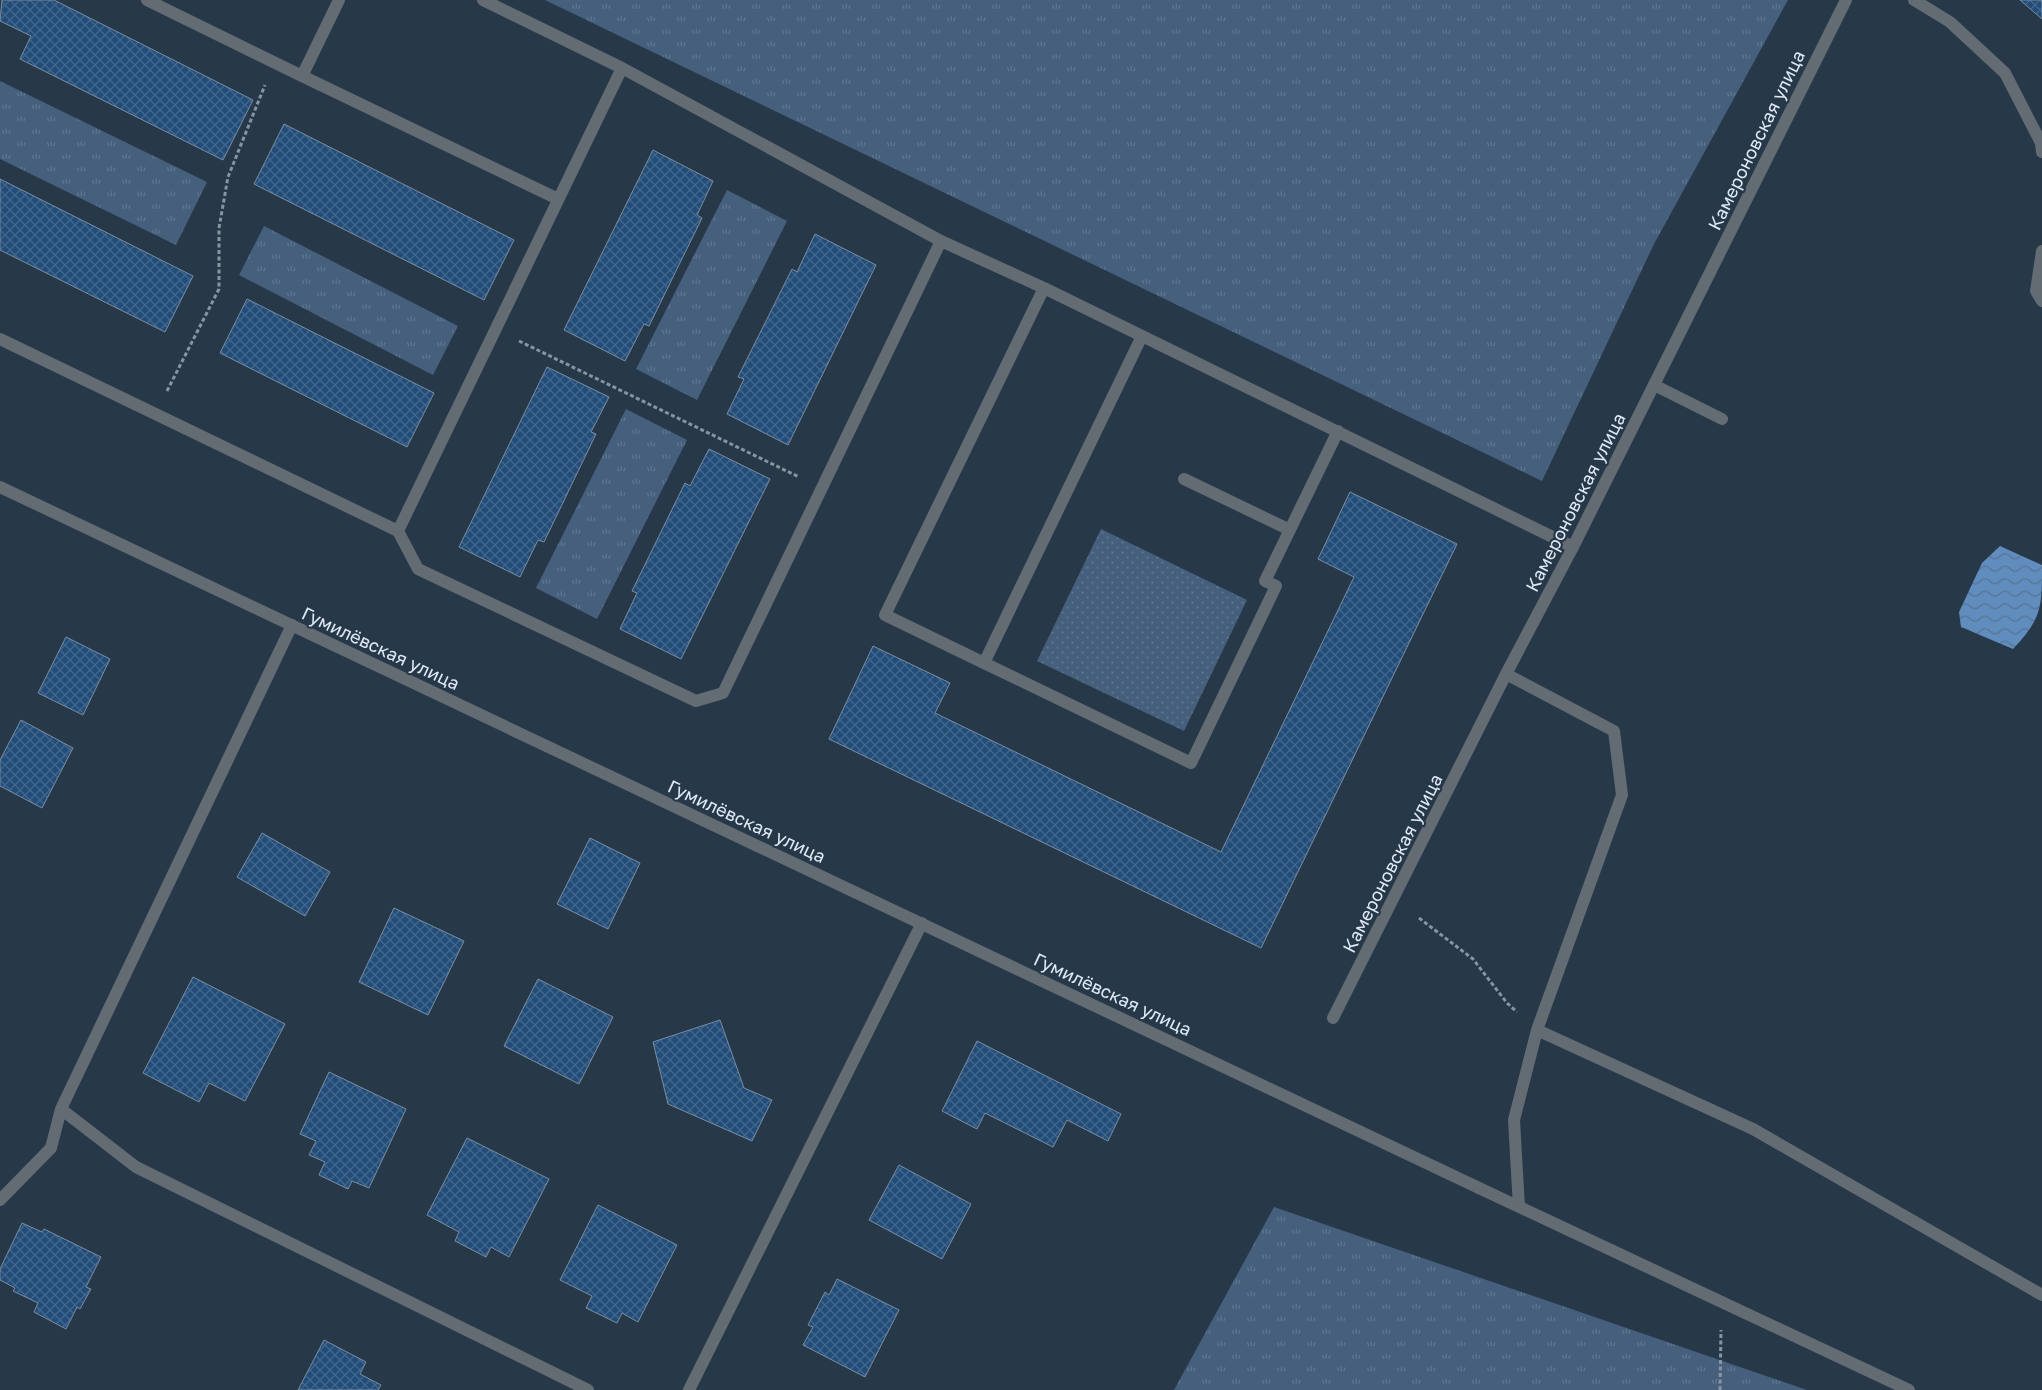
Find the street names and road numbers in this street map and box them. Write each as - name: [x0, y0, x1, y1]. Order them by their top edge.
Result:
- street label: Камероновская улица: [1703, 46, 1809, 234]
- street label: Камероновская улица: [1520, 409, 1630, 595]
- street label: Гумилёвская улица: [299, 602, 463, 694]
- street label: Камероновская улица: [1337, 770, 1447, 956]
- street label: Гумилёвская улица: [665, 775, 829, 867]
- street label: Гумилёвская улица: [1031, 948, 1195, 1040]

